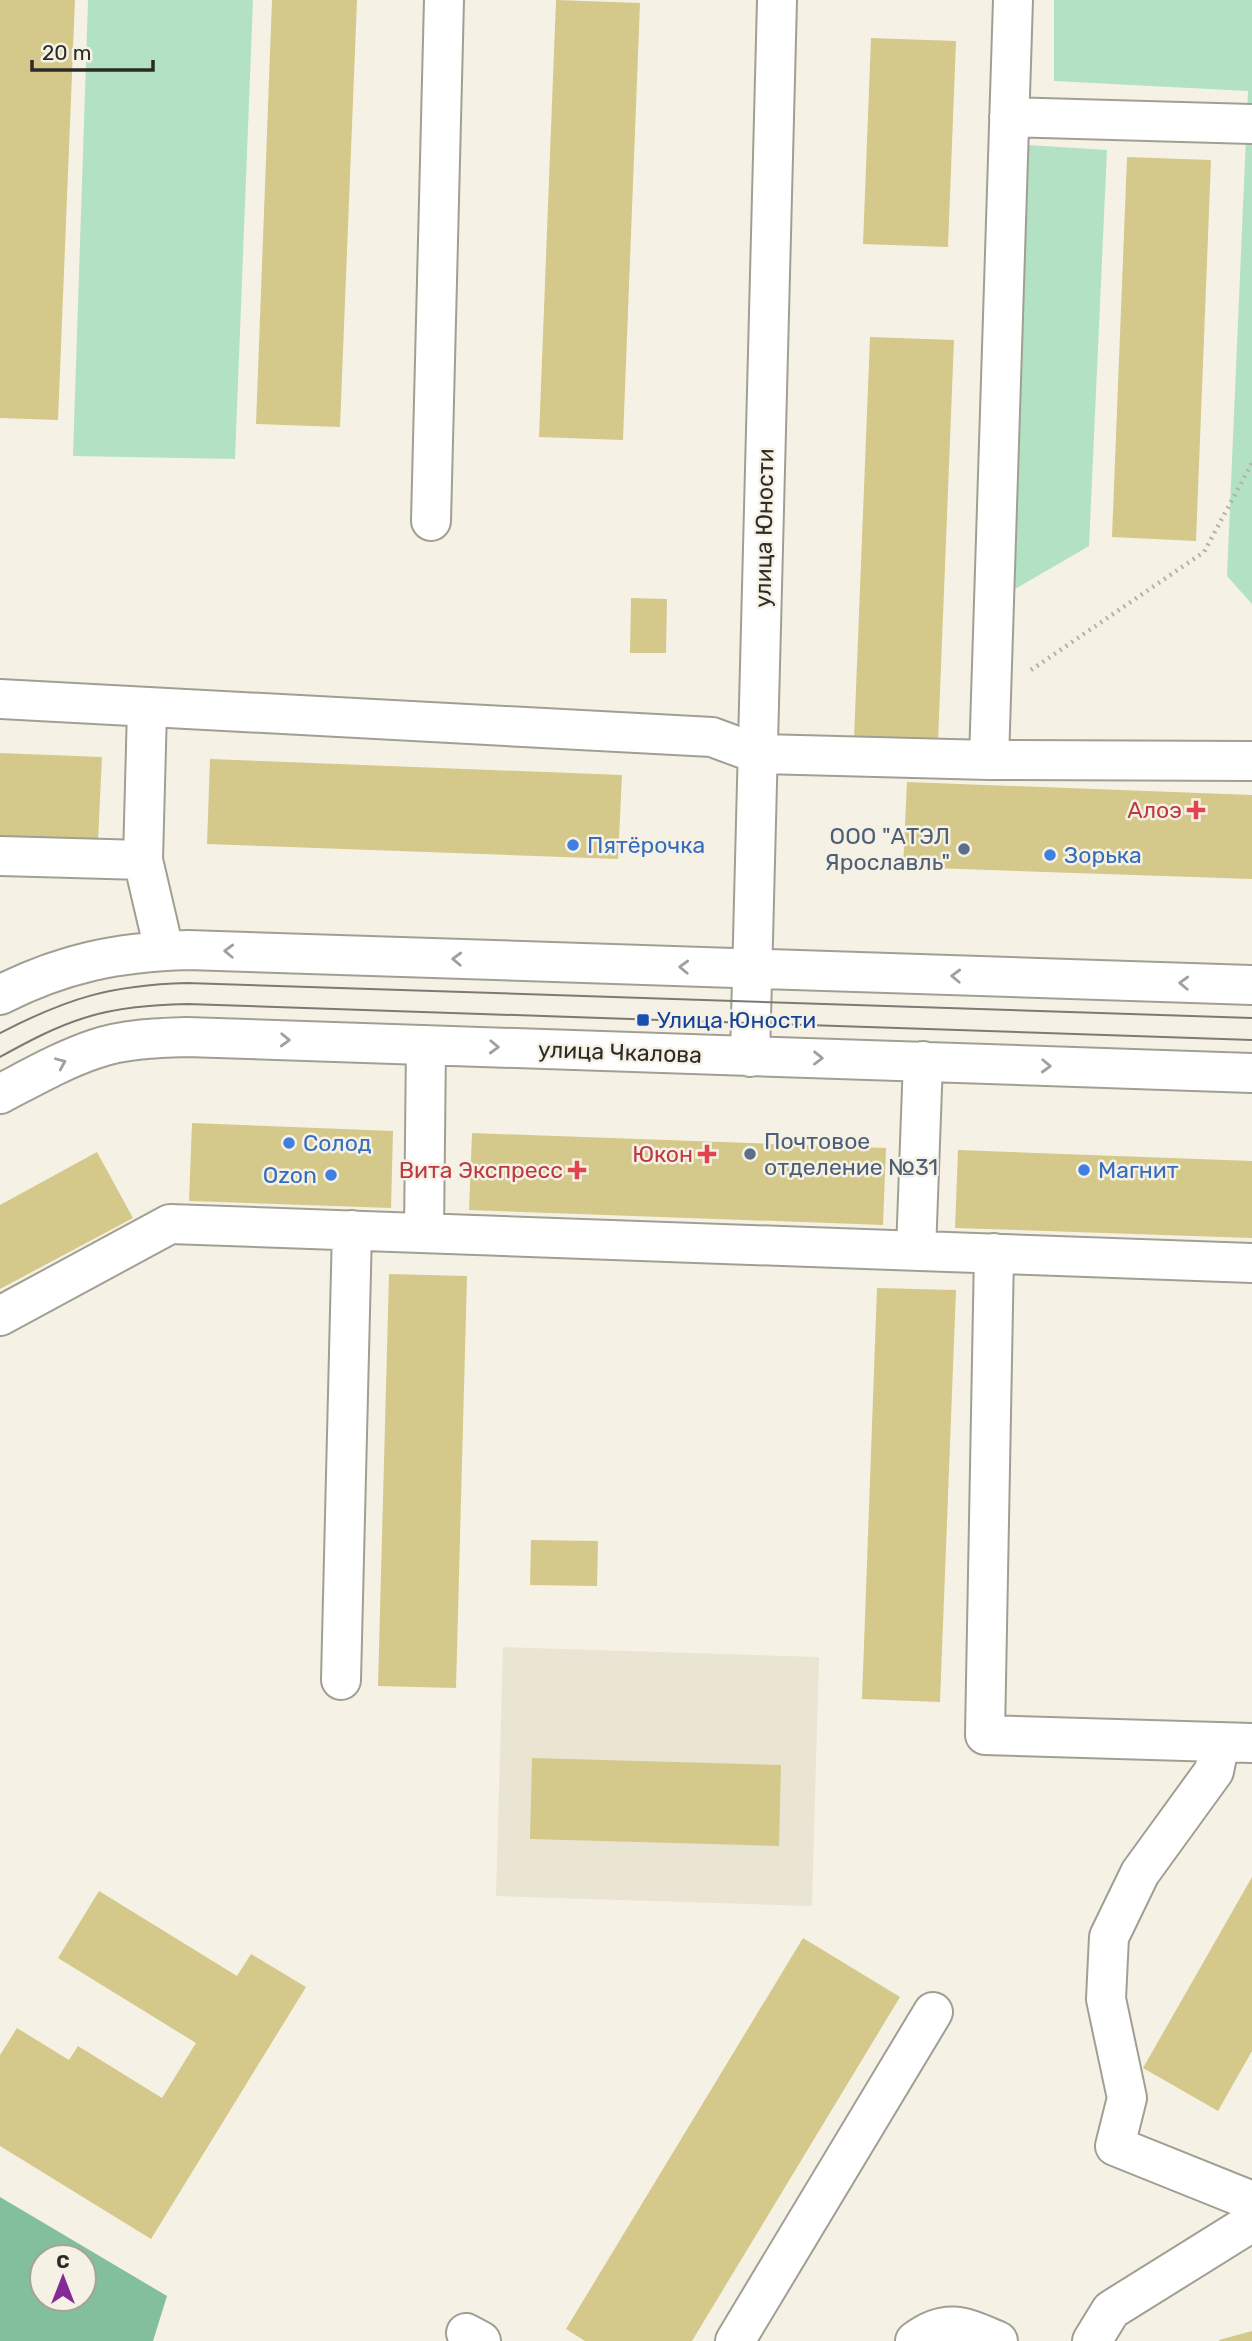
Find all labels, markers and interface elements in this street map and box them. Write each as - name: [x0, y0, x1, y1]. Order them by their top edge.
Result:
- scale bar: [32, 28, 152, 72]
- text: 20 m: [42, 40, 91, 65]
- street label: улица Юности: [749, 448, 779, 608]
- place label: Алоэ: [1127, 796, 1182, 824]
- marker: Алоэ: [1188, 802, 1204, 818]
- place label: ООО "АТЭЛ Ярославль": [825, 822, 950, 876]
- place label: Пятёрочка: [587, 831, 705, 859]
- marker: Пятёрочка: [565, 837, 581, 853]
- marker: ООО "АТЭЛ Ярославль": [956, 841, 972, 857]
- place label: Зорька: [1064, 841, 1142, 869]
- marker: Зорька: [1042, 847, 1058, 863]
- one-way arrow: [224, 943, 234, 959]
- one-way arrow: [451, 951, 462, 966]
- one-way arrow: [678, 959, 689, 974]
- one-way arrow: [951, 968, 962, 983]
- one-way arrow: [1178, 976, 1189, 991]
- place label: Улица Юности: [657, 1006, 816, 1034]
- marker: Улица Юности: [635, 1012, 651, 1028]
- one-way arrow: [279, 1033, 290, 1048]
- street label: улица Чкалова: [538, 1035, 702, 1069]
- one-way arrow: [489, 1040, 500, 1055]
- one-way arrow: [813, 1051, 824, 1066]
- one-way arrow: [54, 1057, 66, 1071]
- one-way arrow: [1041, 1058, 1052, 1073]
- place label: Почтовое отделение №31: [764, 1127, 938, 1181]
- place label: Солод: [303, 1129, 372, 1157]
- marker: Солод: [281, 1135, 297, 1151]
- place label: Юкон: [632, 1140, 693, 1168]
- marker: Юкон: [699, 1146, 715, 1162]
- marker: Почтовое отделение №31: [742, 1146, 758, 1162]
- place label: Вита Экспресс: [399, 1156, 563, 1184]
- place label: Магнит: [1098, 1156, 1179, 1184]
- place label: Ozon: [263, 1161, 317, 1189]
- marker: Вита Экспресс: [569, 1162, 585, 1178]
- marker: Магнит: [1076, 1162, 1092, 1178]
- marker: Ozon: [323, 1167, 339, 1183]
- north arrow: [28, 2243, 98, 2313]
- text: С: [56, 2250, 70, 2273]

